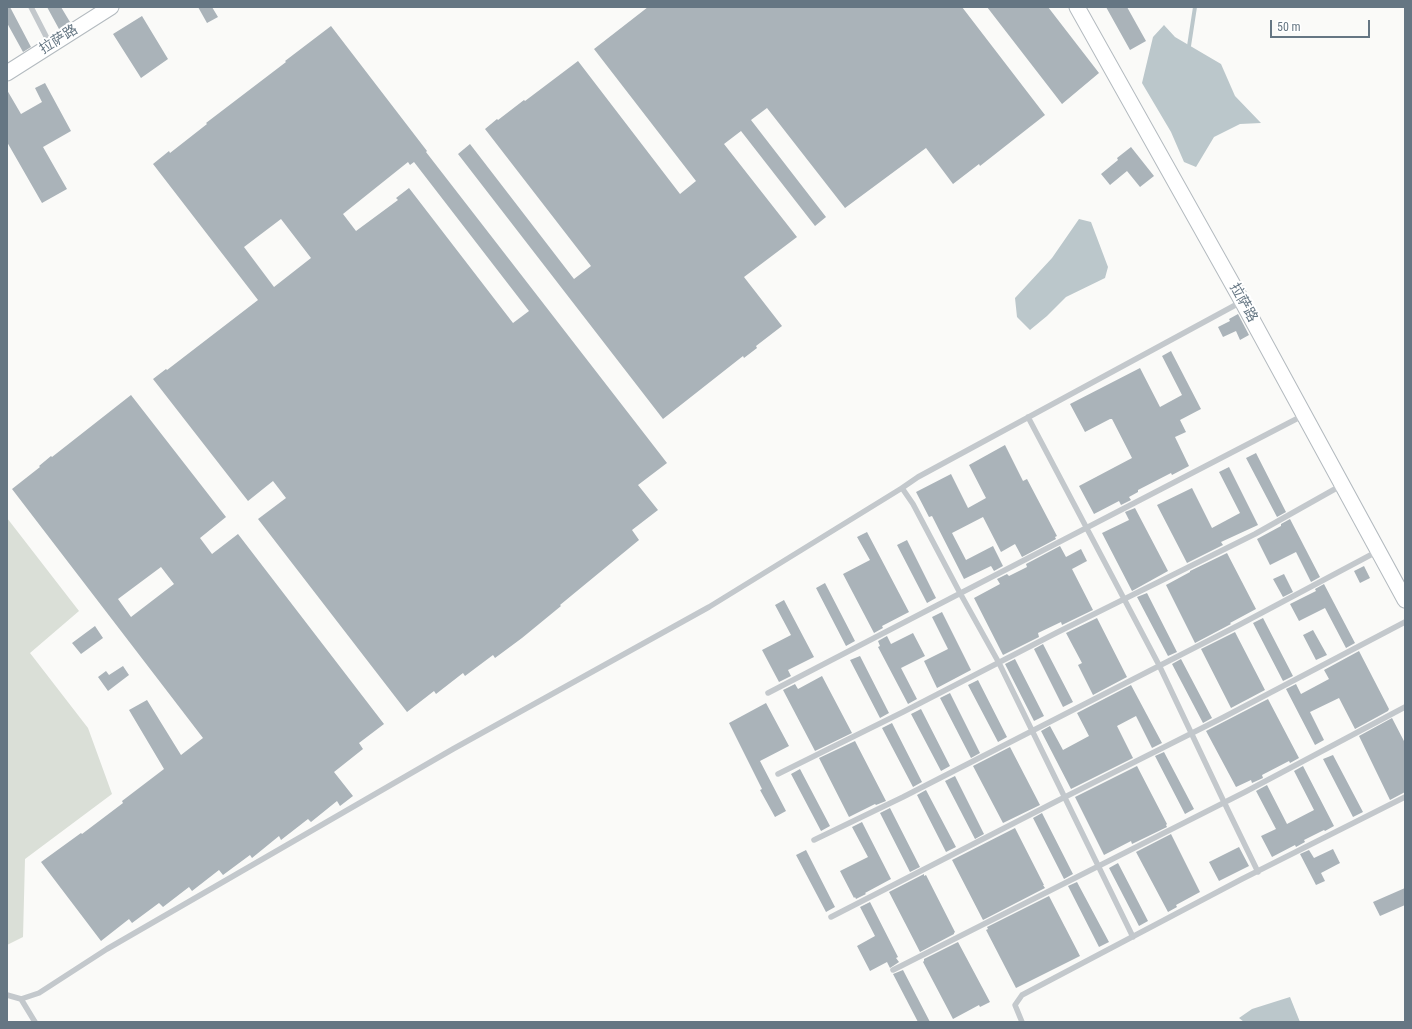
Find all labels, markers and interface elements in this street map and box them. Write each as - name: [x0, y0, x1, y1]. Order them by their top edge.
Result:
- scale bar: [1272, 12, 1372, 38]
- text: 50 m: [1277, 20, 1301, 34]
- street label: 拉萨路: [37, 22, 81, 58]
- street label: 拉萨路: [1225, 281, 1261, 325]

